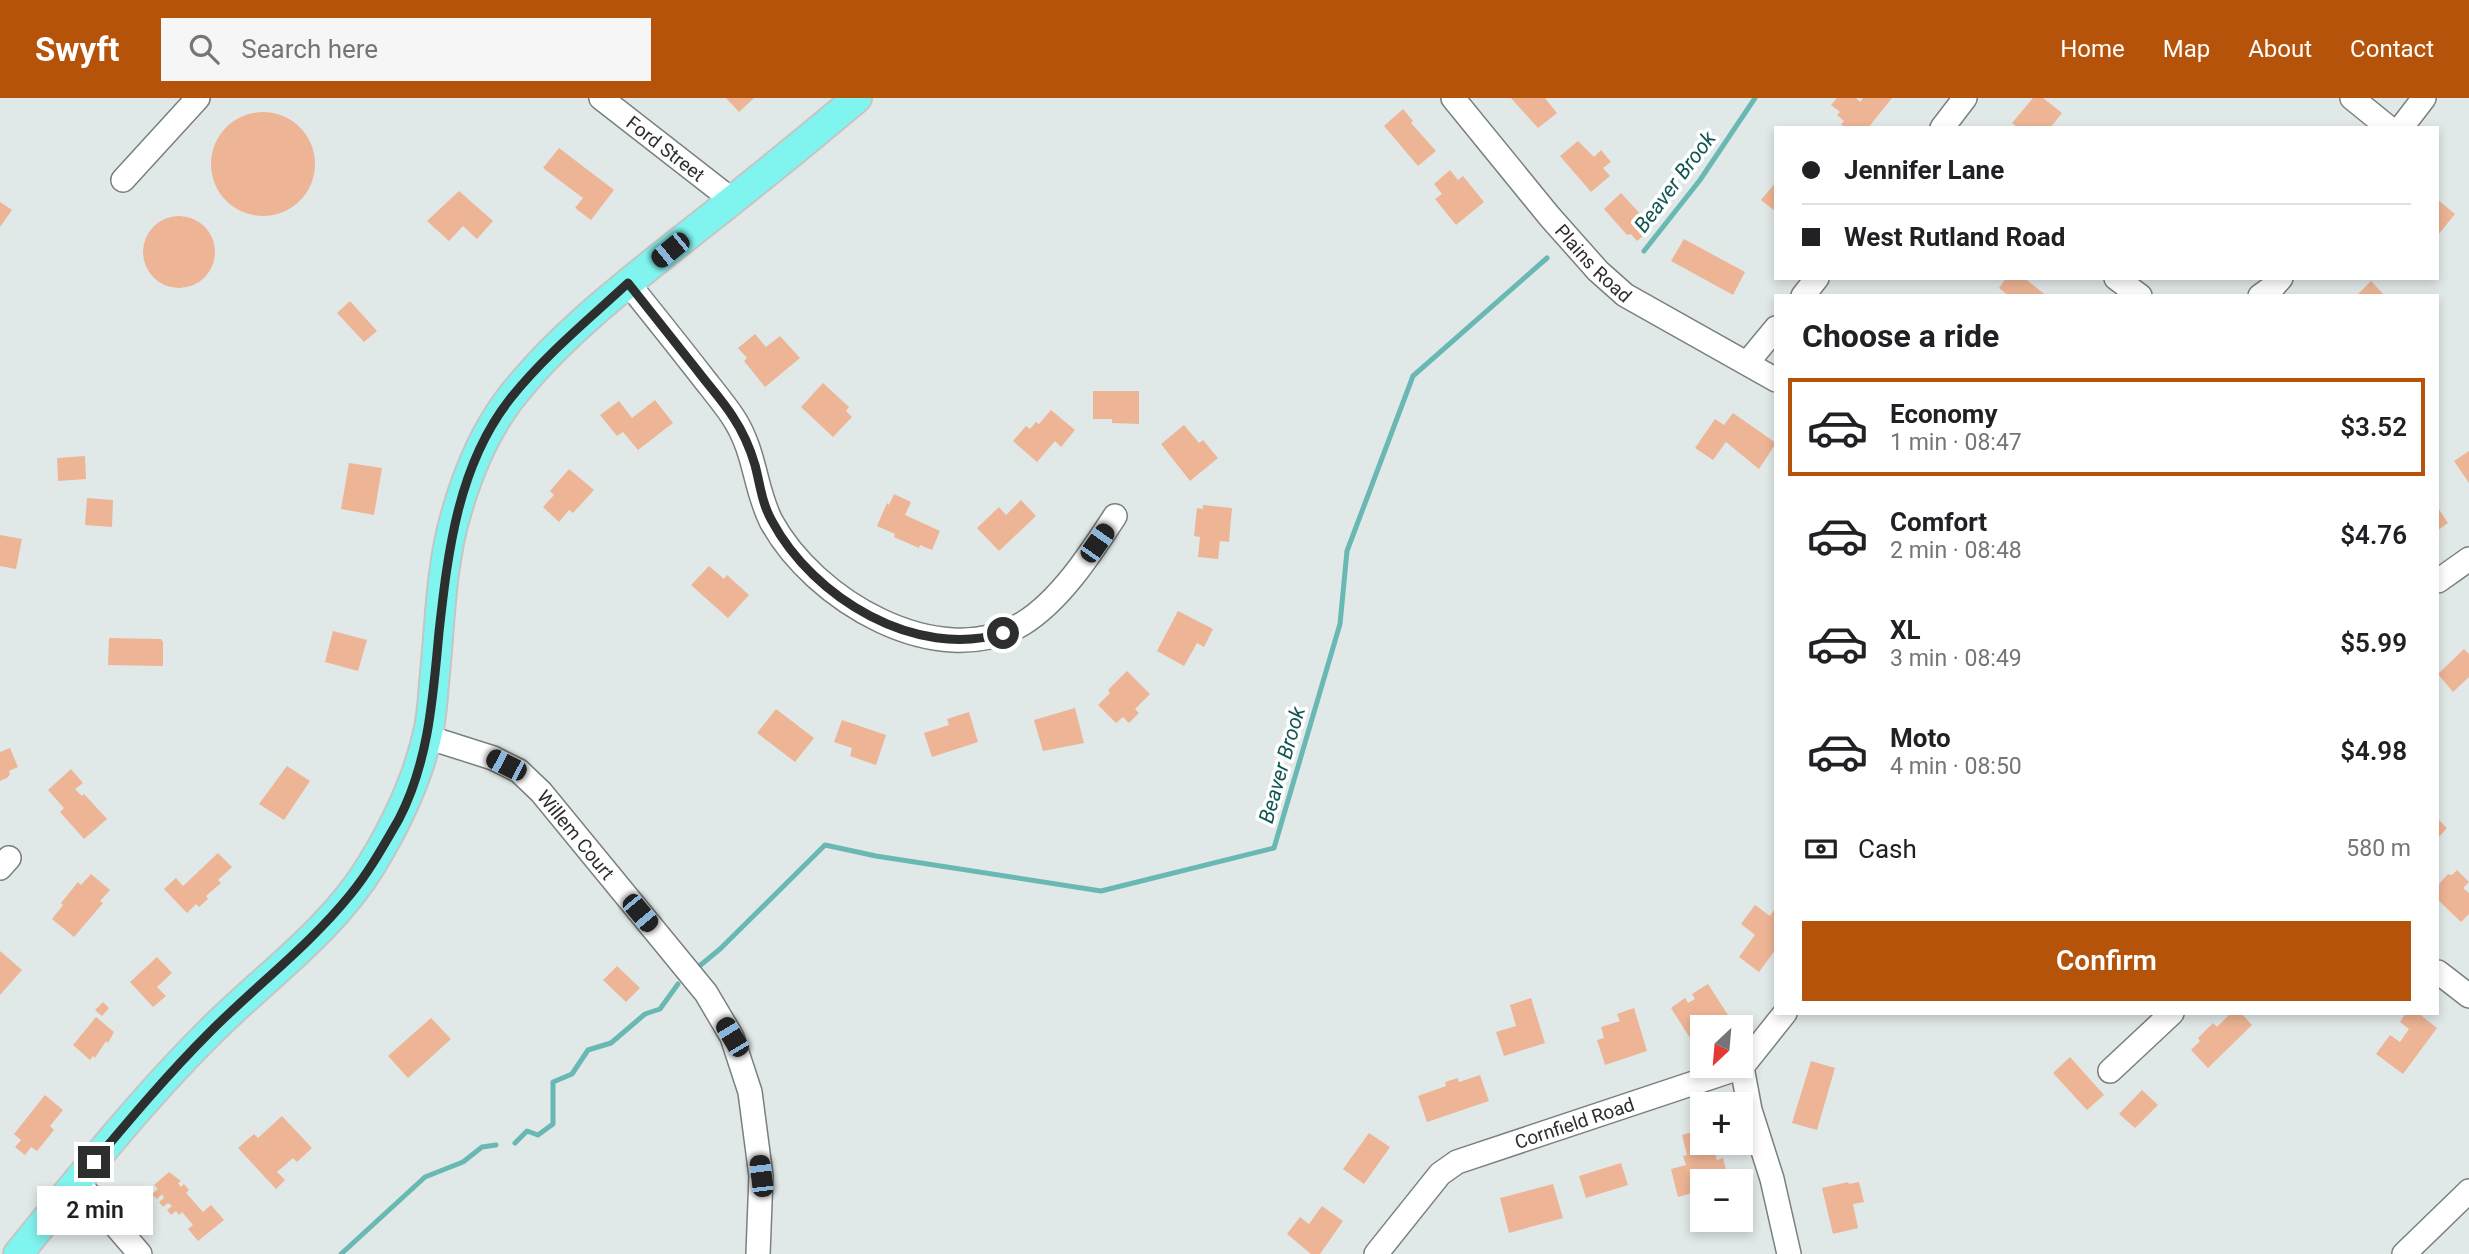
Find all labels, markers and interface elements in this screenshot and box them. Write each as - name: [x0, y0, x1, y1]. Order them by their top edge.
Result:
- search box: [161, 18, 651, 81]
- text: Swyft: [35, 30, 119, 69]
- icon: search: [185, 30, 223, 68]
- text: Search here: [241, 34, 378, 64]
- text: Home: [2060, 35, 2125, 63]
- text: Map: [2163, 35, 2210, 63]
- text: About: [2248, 35, 2312, 63]
- text: Contact: [2350, 35, 2434, 63]
- street label: Ford Street: [622, 111, 709, 186]
- water label: Beaver Brook: [1629, 126, 1721, 237]
- text: Jennifer Lane: [1844, 155, 2004, 185]
- street label: Plains Road: [1550, 220, 1636, 307]
- text: West Rutland Road: [1844, 222, 2065, 252]
- car: [648, 229, 693, 271]
- text: Choose a ride: [1802, 317, 1999, 355]
- icon: car: [1806, 396, 1869, 459]
- text: Economy: [1890, 399, 1997, 429]
- text: $3.52: [2340, 412, 2407, 442]
- text: 1 min · 08:47: [1890, 429, 2022, 456]
- icon: car: [1806, 504, 1869, 567]
- text: Comfort: [1890, 507, 1987, 537]
- car: [1077, 520, 1118, 566]
- text: $4.76: [2340, 520, 2407, 550]
- text: 2 min · 08:48: [1890, 537, 2022, 564]
- icon: car: [1806, 612, 1869, 675]
- text: XL: [1890, 615, 1921, 645]
- route start: [987, 617, 1019, 649]
- text: $5.99: [2340, 628, 2407, 658]
- text: 3 min · 08:49: [1890, 645, 2022, 672]
- water label: Beaver Brook: [1254, 703, 1310, 826]
- icon: car: [1806, 720, 1869, 783]
- text: Moto: [1890, 723, 1951, 753]
- text: $4.98: [2340, 736, 2407, 766]
- car: [483, 746, 530, 784]
- text: 4 min · 08:50: [1890, 753, 2022, 780]
- street label: Willem Court: [532, 786, 619, 884]
- icon: cash: [1802, 830, 1840, 868]
- text: Cash: [1858, 834, 1917, 864]
- text: 580 m: [2346, 835, 2411, 862]
- car: [619, 890, 662, 936]
- button: Confirm: [1802, 921, 2411, 1001]
- car: [713, 1014, 752, 1060]
- north arrow: [1690, 1015, 1754, 1078]
- map controls: [1690, 1015, 1753, 1232]
- button: +: [1690, 1092, 1753, 1155]
- street label: Cornfield Road: [1512, 1093, 1637, 1154]
- route end: [78, 1146, 110, 1178]
- car: [749, 1154, 774, 1198]
- button: −: [1690, 1169, 1753, 1232]
- callout: 2 min: [36, 1186, 152, 1236]
- text: 2 min: [66, 1197, 124, 1224]

